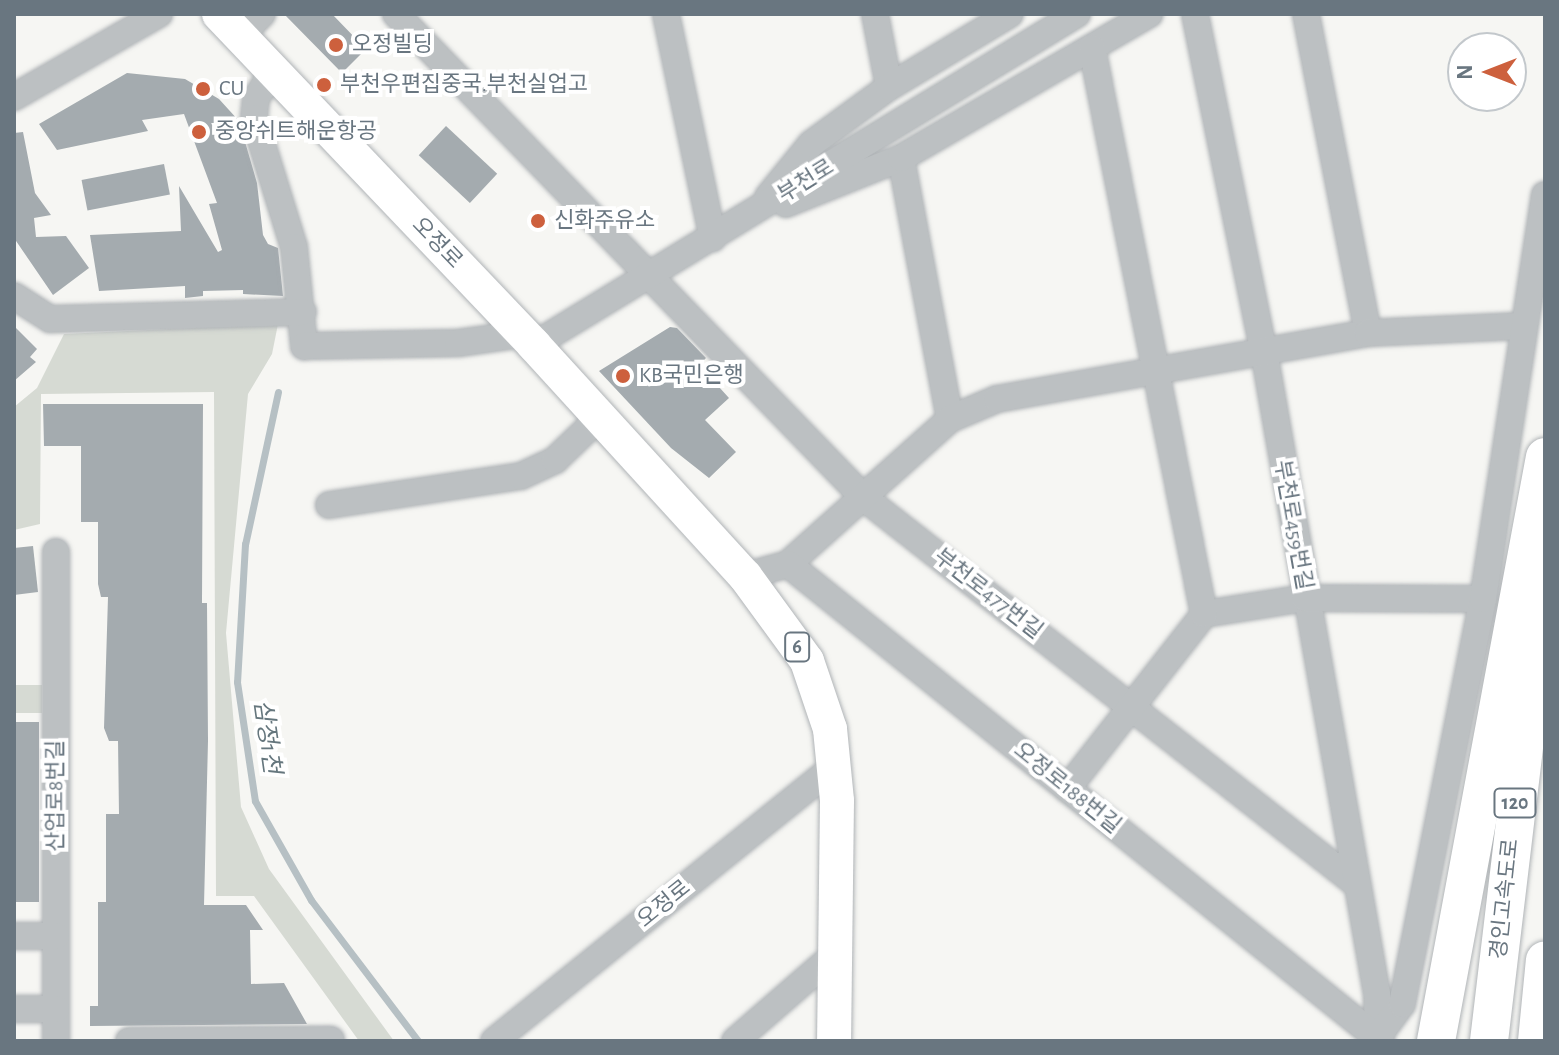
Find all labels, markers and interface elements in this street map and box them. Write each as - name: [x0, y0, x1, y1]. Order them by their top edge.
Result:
- place label: 오정빌딩: [352, 32, 433, 58]
- north arrow: [1447, 32, 1527, 112]
- marker: 오정빌딩: [327, 36, 345, 54]
- text: N: [1454, 64, 1476, 80]
- place label: 부천우편집중국.부천실업고: [340, 72, 588, 98]
- place label: CU: [219, 76, 244, 102]
- marker: 부천우편집중국.부천실업고: [315, 76, 333, 94]
- marker: CU: [194, 80, 212, 98]
- place label: 중앙쉬트해운항공: [215, 119, 377, 145]
- marker: 중앙쉬트해운항공: [190, 123, 208, 141]
- street label: 부천로: [773, 154, 839, 208]
- place label: 신화주유소: [554, 208, 655, 234]
- street label: 오정로: [406, 212, 468, 274]
- marker: 신화주유소: [529, 212, 547, 230]
- place label: KB국민은행: [639, 363, 744, 389]
- marker: KB국민은행: [614, 367, 632, 385]
- street label: 부천로459번길: [1269, 458, 1317, 592]
- street label: 부천로477번길: [929, 544, 1047, 644]
- road number: 6: [783, 631, 811, 663]
- water label: 삼정1천: [247, 698, 285, 776]
- street label: 오정로188번길: [1008, 737, 1126, 839]
- street label: 산업로8번길: [43, 740, 69, 852]
- road number: 120: [1493, 787, 1537, 819]
- street label: 경인고속도로: [1486, 837, 1524, 961]
- street label: 오정로: [632, 875, 696, 933]

